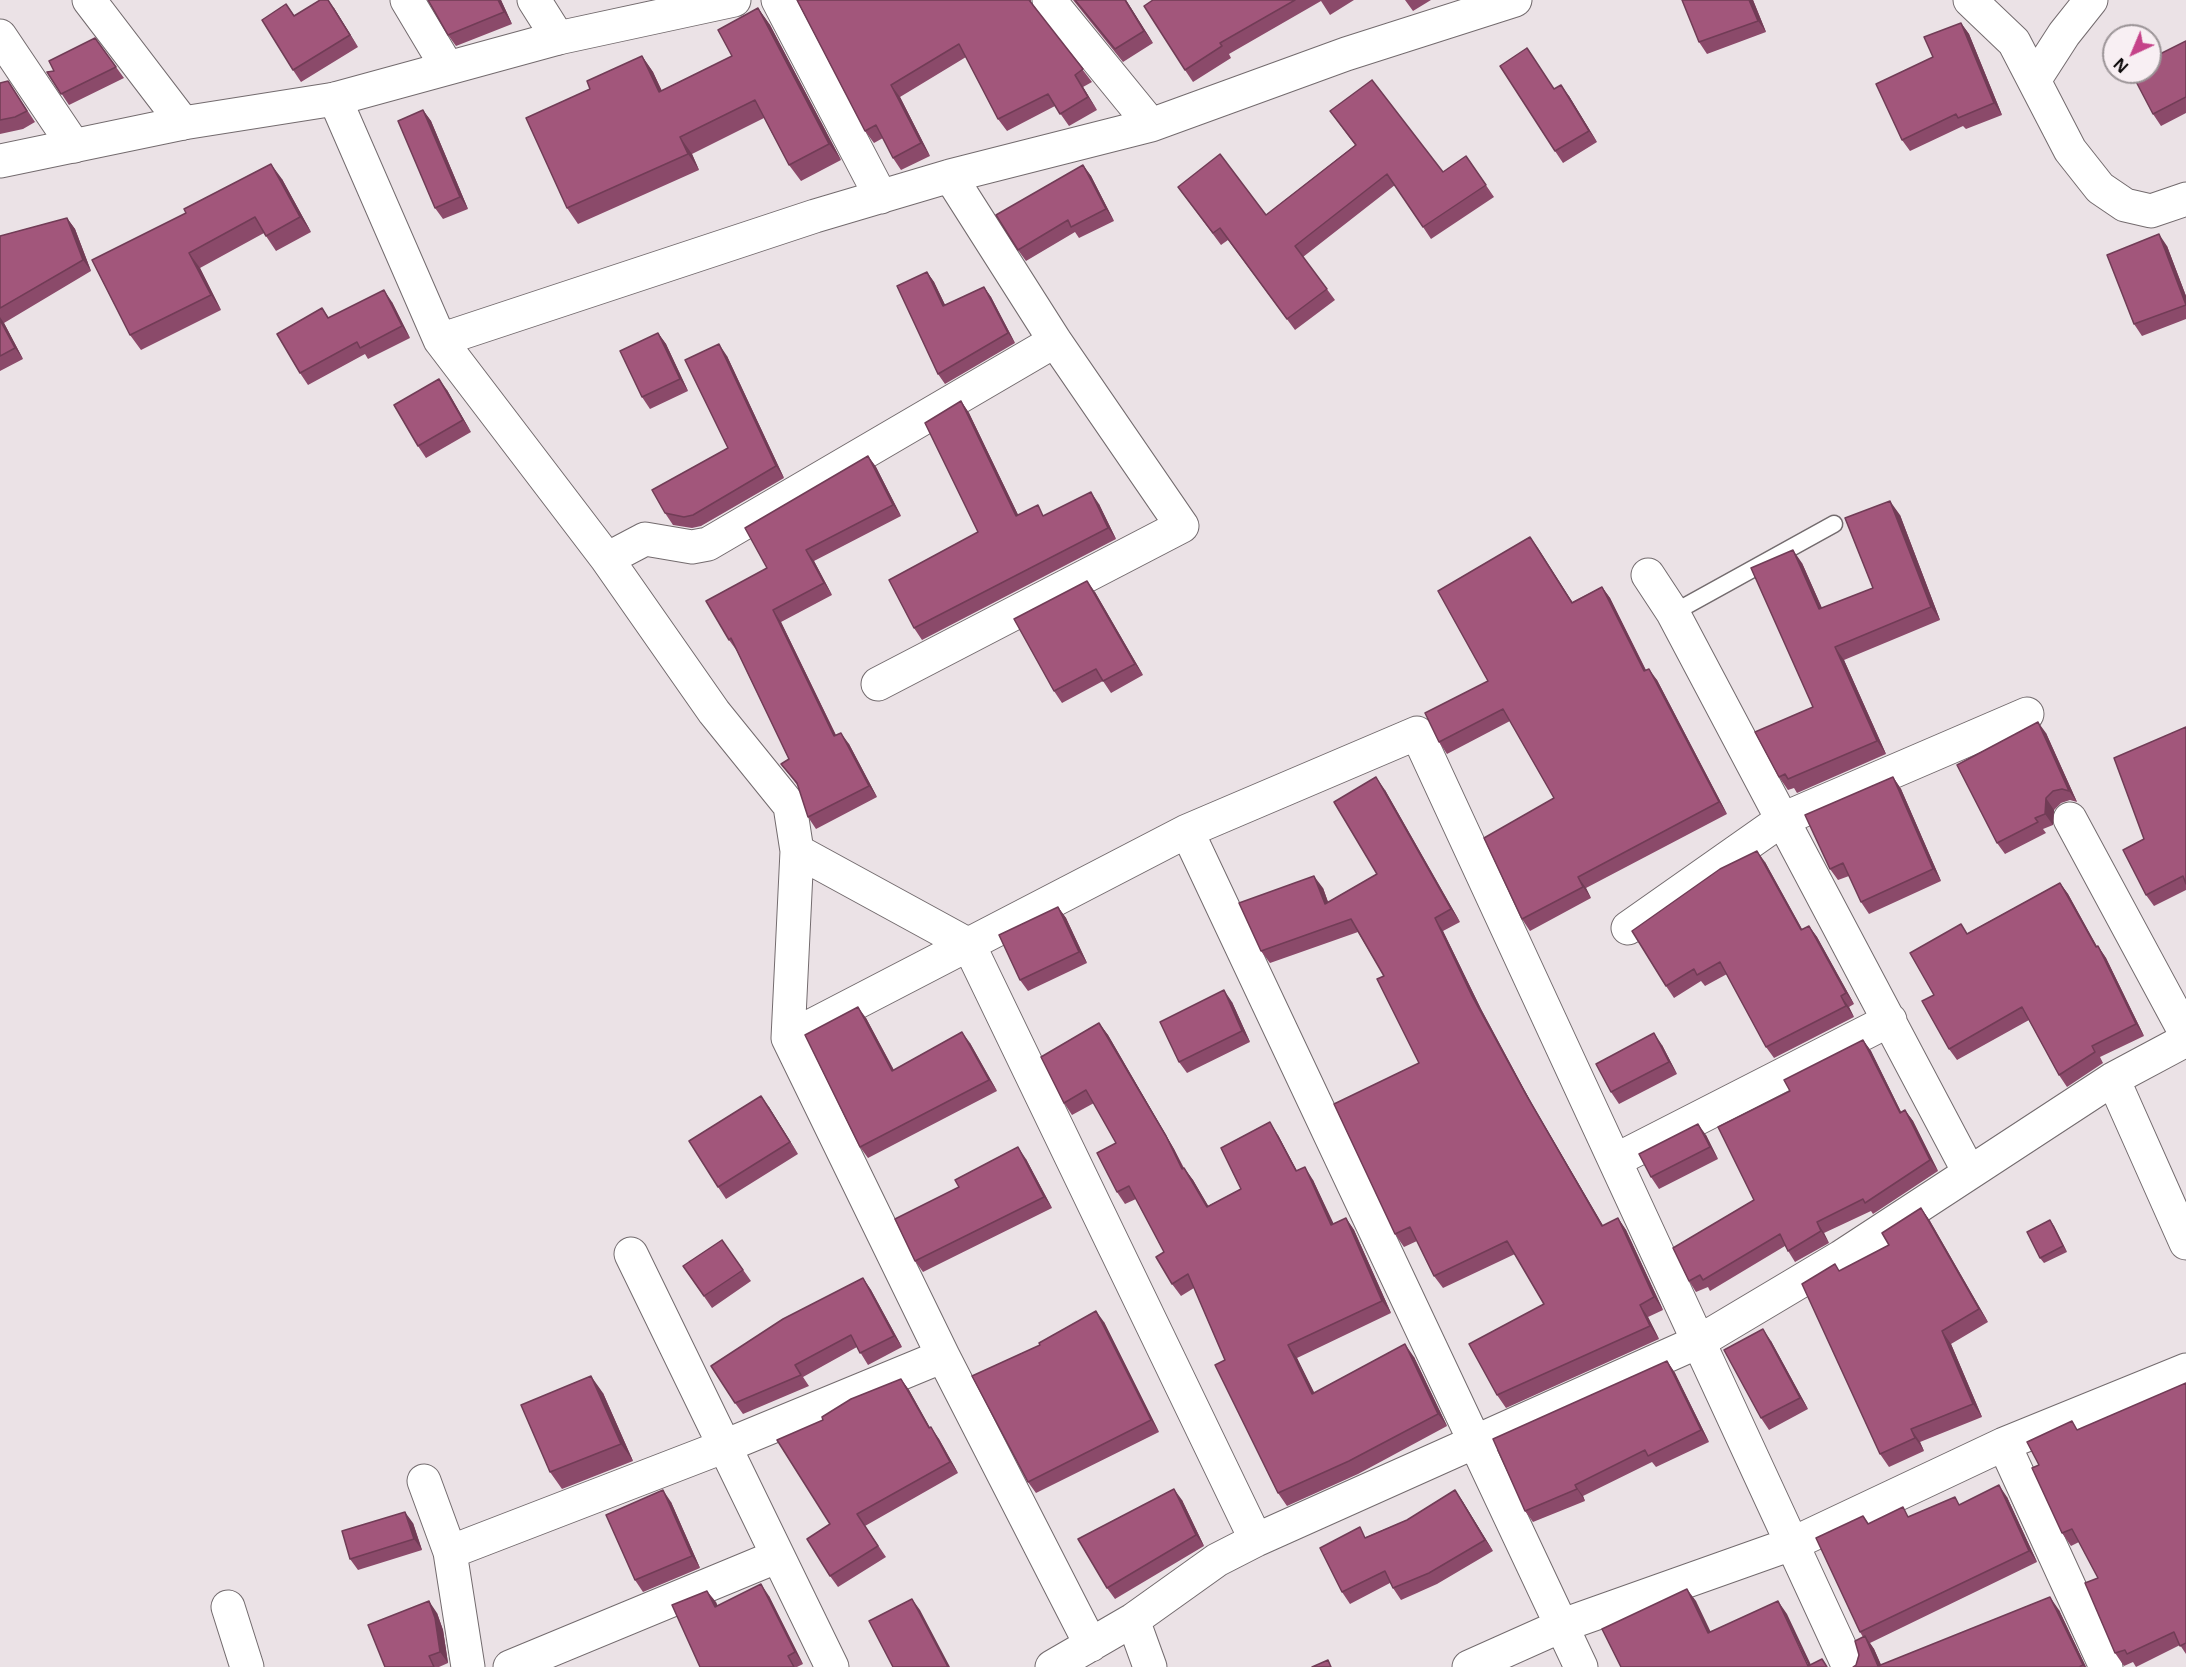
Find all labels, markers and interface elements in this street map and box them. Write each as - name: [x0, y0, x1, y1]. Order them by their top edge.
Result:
- north arrow: [2102, 24, 2162, 84]
- text: N: [2109, 53, 2133, 78]

